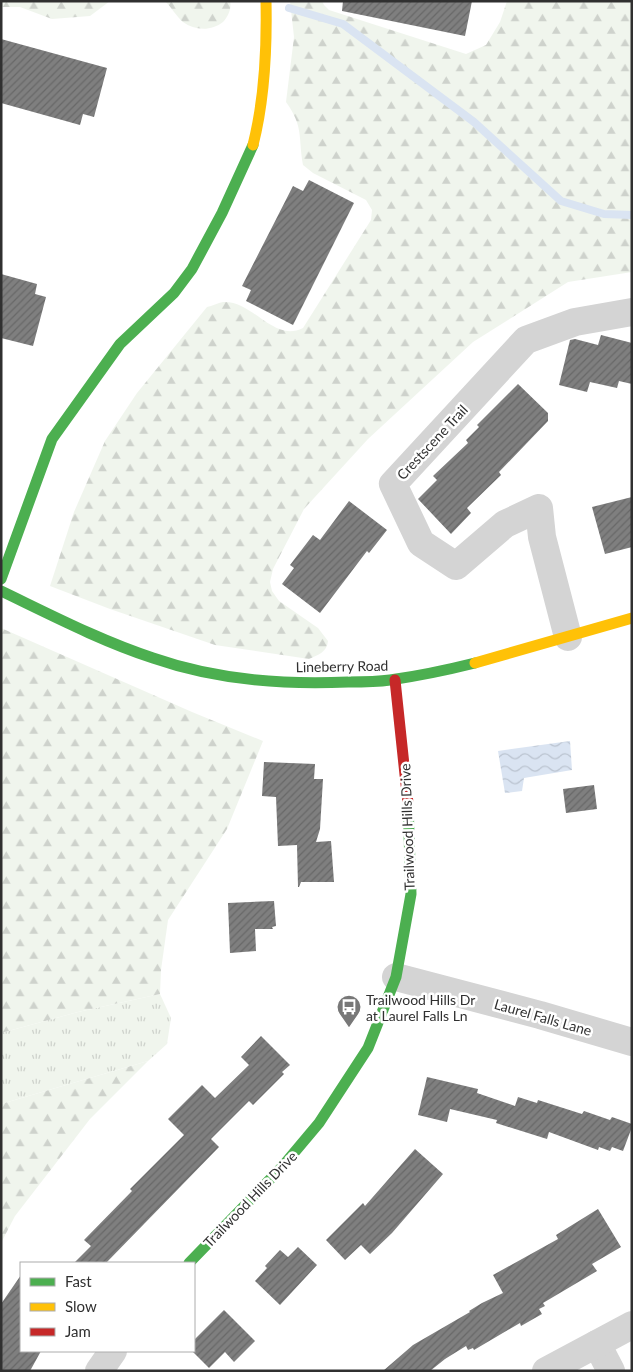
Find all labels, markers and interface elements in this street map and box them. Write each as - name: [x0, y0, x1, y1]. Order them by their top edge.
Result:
- street label: Crestscene Trail: [393, 401, 471, 483]
- street label: Lineberry Road: [296, 657, 388, 675]
- street label: Trailwood Hills Drive: [396, 763, 418, 891]
- place label: Trailwood Hills Dr at Laurel Falls Ln: [366, 991, 475, 1024]
- bus stop icon: Trailwood Hills Dr at Laurel Falls Ln: [336, 994, 362, 1028]
- street label: Laurel Falls Lane: [492, 995, 594, 1039]
- street label: Trailwood Hills Drive: [200, 1147, 300, 1251]
- legend: [20, 1262, 195, 1352]
- text: Fast: [65, 1272, 92, 1290]
- text: Slow: [65, 1297, 97, 1315]
- text: Jam: [65, 1322, 91, 1340]

